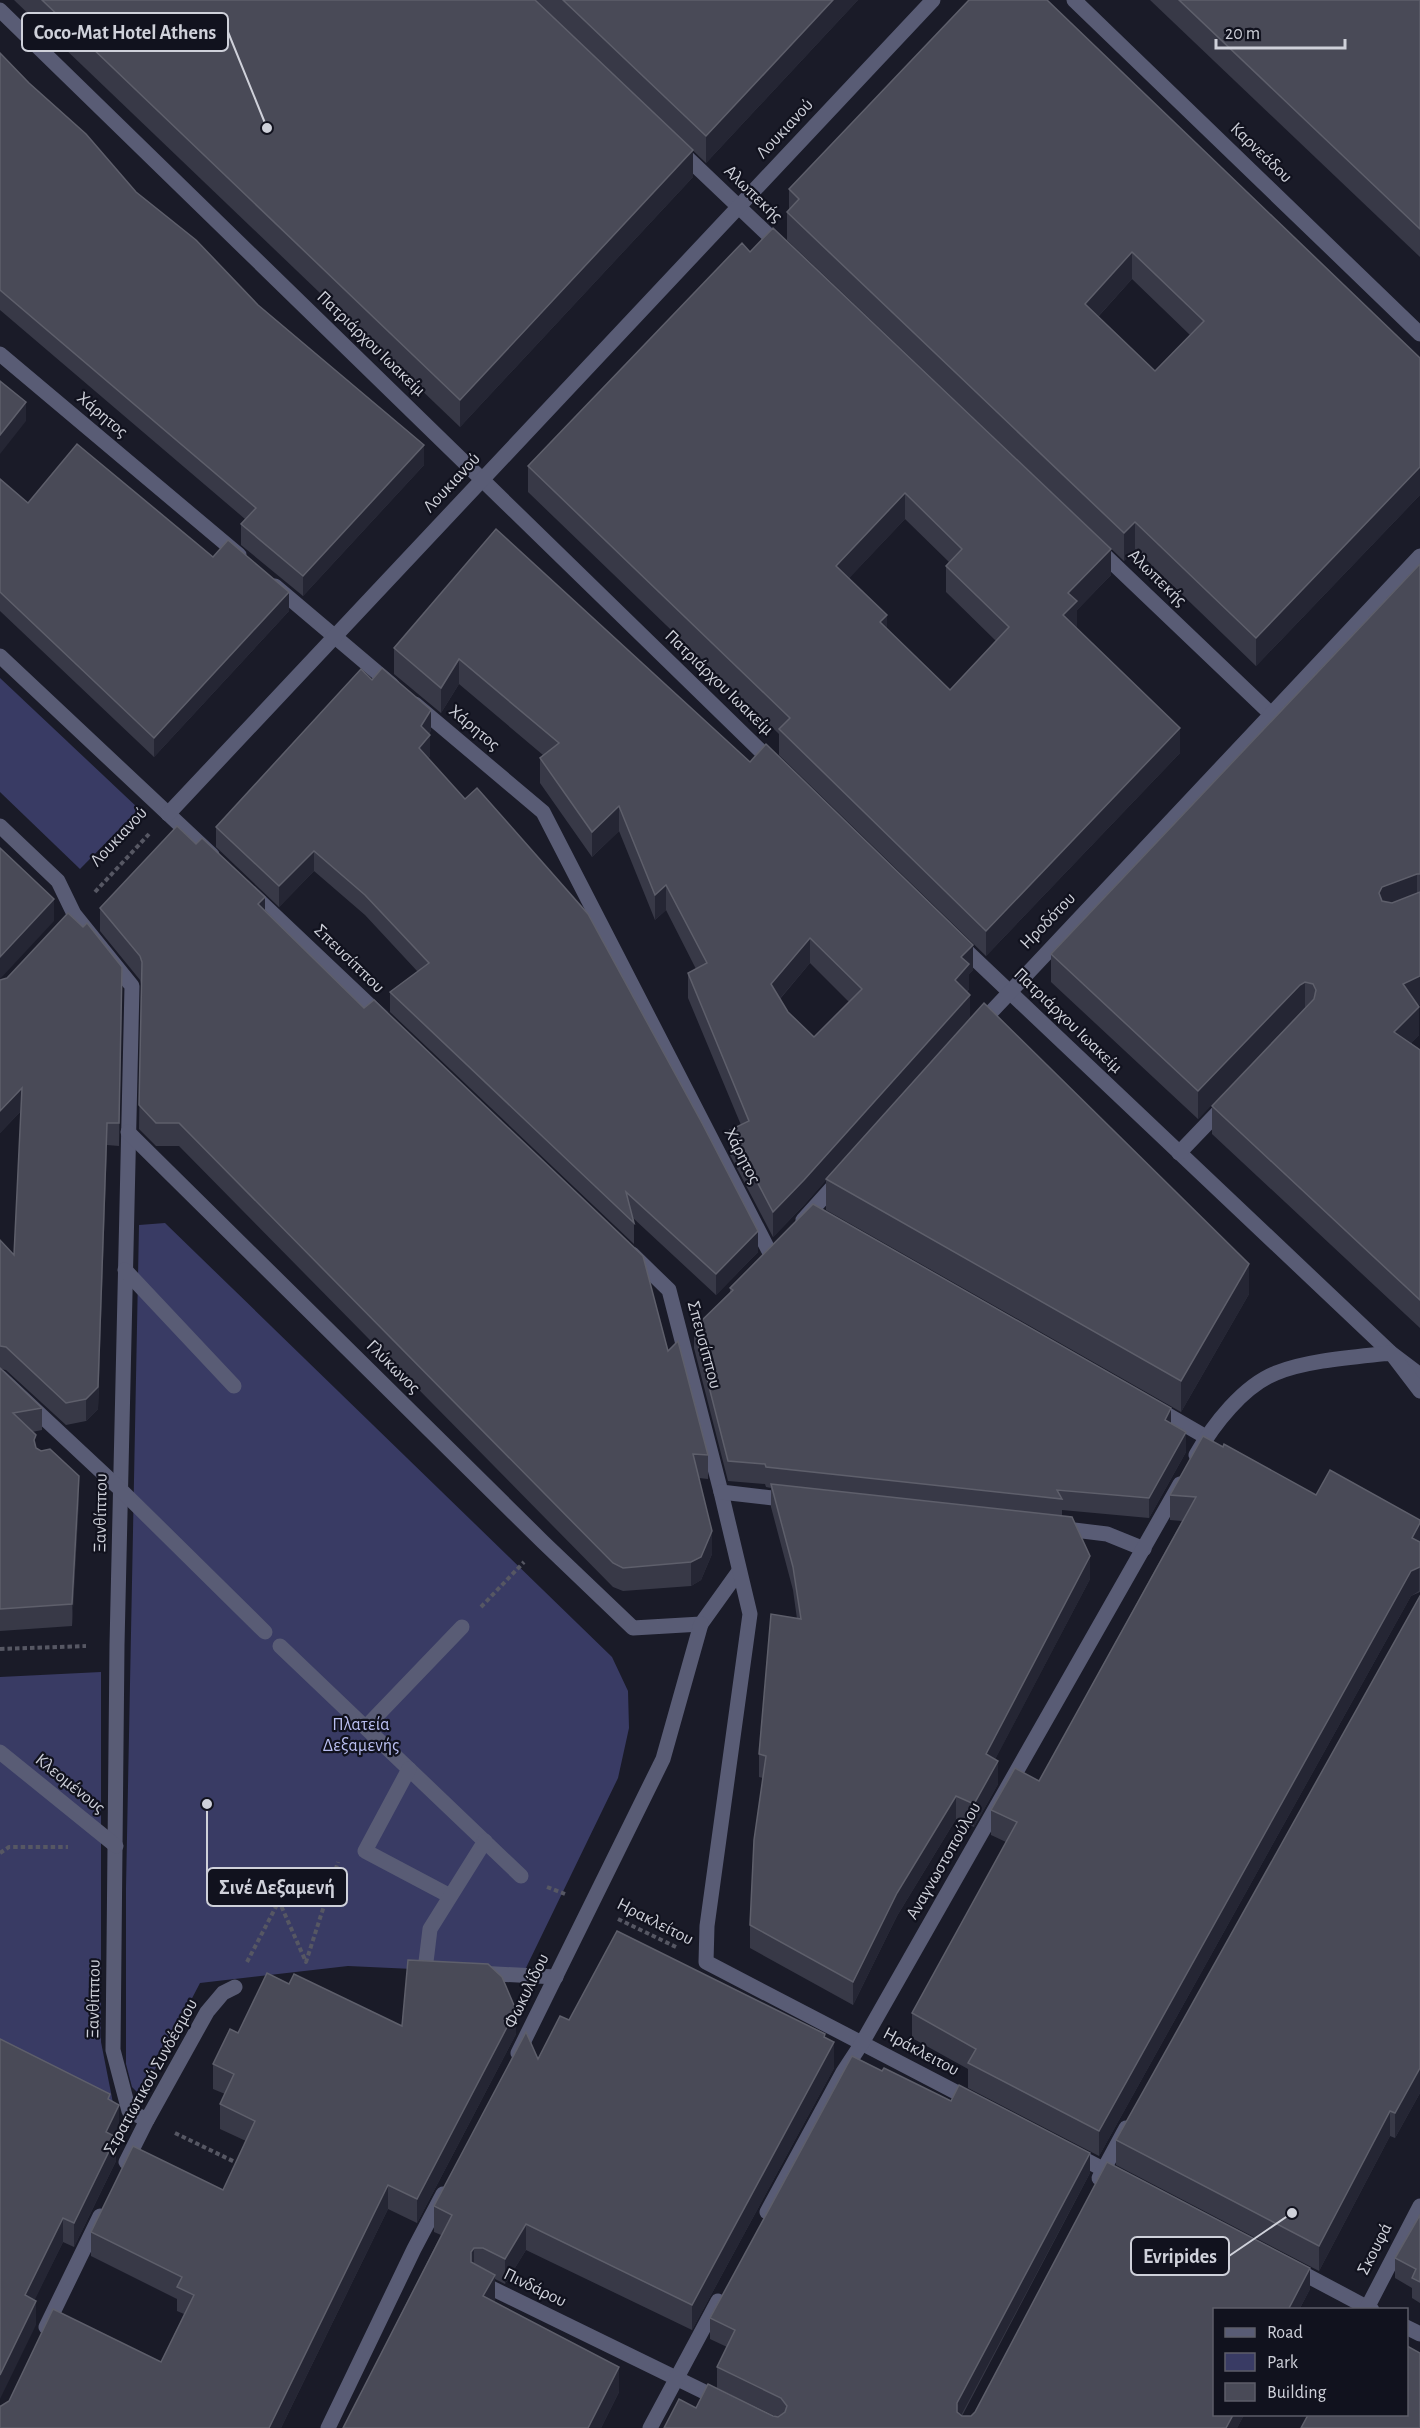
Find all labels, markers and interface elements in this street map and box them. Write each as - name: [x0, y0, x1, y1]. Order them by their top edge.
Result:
- scale bar: [1216, 12, 1345, 50]
- callout: Coco-Mat Hotel Athens: [22, 13, 228, 51]
- text: Coco-Mat Hotel Athens: [34, 23, 217, 43]
- text: 20 m: [1225, 25, 1260, 43]
- street label: Λουκιανού: [753, 96, 817, 162]
- street label: Καρνεάδου: [1227, 119, 1295, 187]
- street label: Αλωπεκής: [720, 162, 786, 226]
- street label: Πατριάρχου Ιωακείμ: [313, 287, 430, 400]
- street label: Χάρητος: [73, 389, 131, 441]
- street label: Λουκιανού: [420, 450, 484, 516]
- street label: Αλωπεκής: [1124, 546, 1190, 610]
- street label: Πατριάρχου Ιωακείμ: [661, 626, 778, 739]
- street label: Χάρητος: [445, 702, 503, 754]
- street label: Λουκιανού: [87, 804, 151, 870]
- street label: Ηροδότου: [1017, 889, 1079, 953]
- street label: Σπευσίππου: [310, 921, 388, 997]
- street label: Πατριάρχου Ιωακείμ: [1010, 964, 1127, 1077]
- street label: Χάρητος: [720, 1125, 764, 1187]
- street label: Σπευσίππου: [684, 1299, 725, 1391]
- street label: Γλύκωνος: [363, 1337, 423, 1397]
- street label: Ξανθίππου: [90, 1473, 111, 1553]
- park label: Πλατεία Δεξαμενής: [323, 1715, 399, 1755]
- street label: Κλεομένους: [32, 1751, 108, 1817]
- street label: Αναγνωστοπούλου: [903, 1799, 985, 1923]
- callout: Σινέ Δεξαμενή: [207, 1868, 347, 1906]
- text: Σινέ Δεξαμενή: [219, 1878, 335, 1898]
- street label: Ηρακλείτου: [614, 1894, 697, 1949]
- street label: Φωκυλίδου: [500, 1950, 553, 2031]
- street label: Ξανθίππου: [83, 1959, 104, 2039]
- street label: Στρατιωτικού Συνδέσμου: [101, 1996, 201, 2158]
- street label: Ηράκλειτου: [880, 2025, 962, 2079]
- street label: Σκουφά: [1354, 2220, 1396, 2278]
- callout: Evripides: [1131, 2237, 1229, 2275]
- text: Evripides: [1143, 2247, 1217, 2267]
- street label: Πινδάρου: [501, 2265, 569, 2311]
- legend: [1213, 2308, 1408, 2416]
- text: Road: [1267, 2324, 1303, 2342]
- text: Park: [1267, 2354, 1299, 2372]
- text: Building: [1267, 2384, 1327, 2402]

